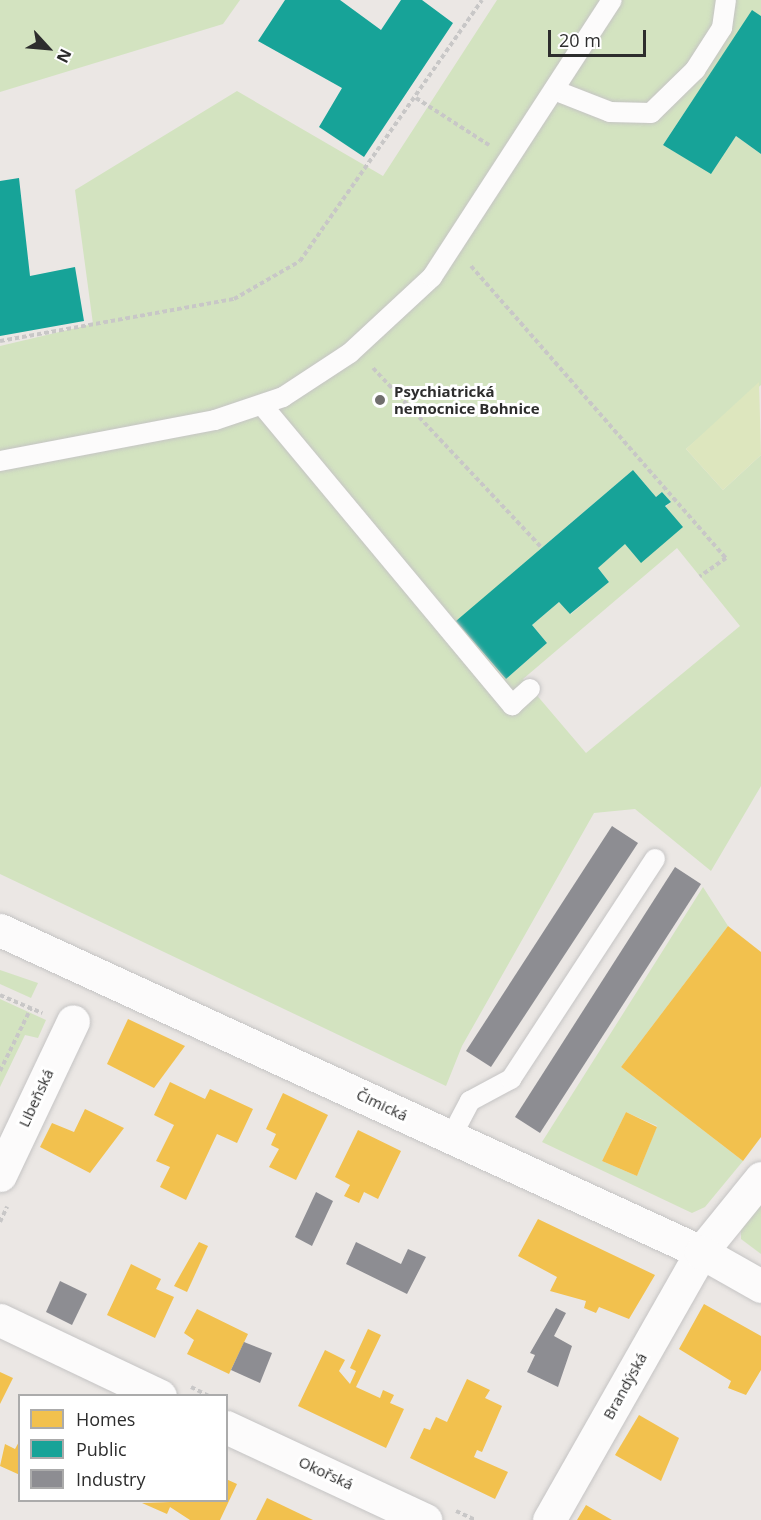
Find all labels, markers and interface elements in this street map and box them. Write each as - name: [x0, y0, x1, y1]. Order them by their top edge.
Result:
- north arrow: [18, 18, 78, 78]
- scale bar: [551, 18, 648, 56]
- text: 20 m: [559, 28, 601, 52]
- text: N: [51, 45, 77, 67]
- place label: Psychiatrická nemocnice Bohnice: [394, 382, 540, 417]
- marker: Psychiatrická nemocnice Bohnice: [371, 391, 389, 409]
- street label: Libeňská: [15, 1066, 57, 1130]
- street label: Čimická: [354, 1085, 410, 1125]
- street label: Brandýská: [599, 1350, 651, 1422]
- legend: [18, 1394, 228, 1502]
- text: Homes: [76, 1407, 135, 1431]
- text: Public: [76, 1437, 127, 1461]
- street label: Okořská: [296, 1453, 356, 1493]
- text: Industry: [76, 1467, 146, 1491]

